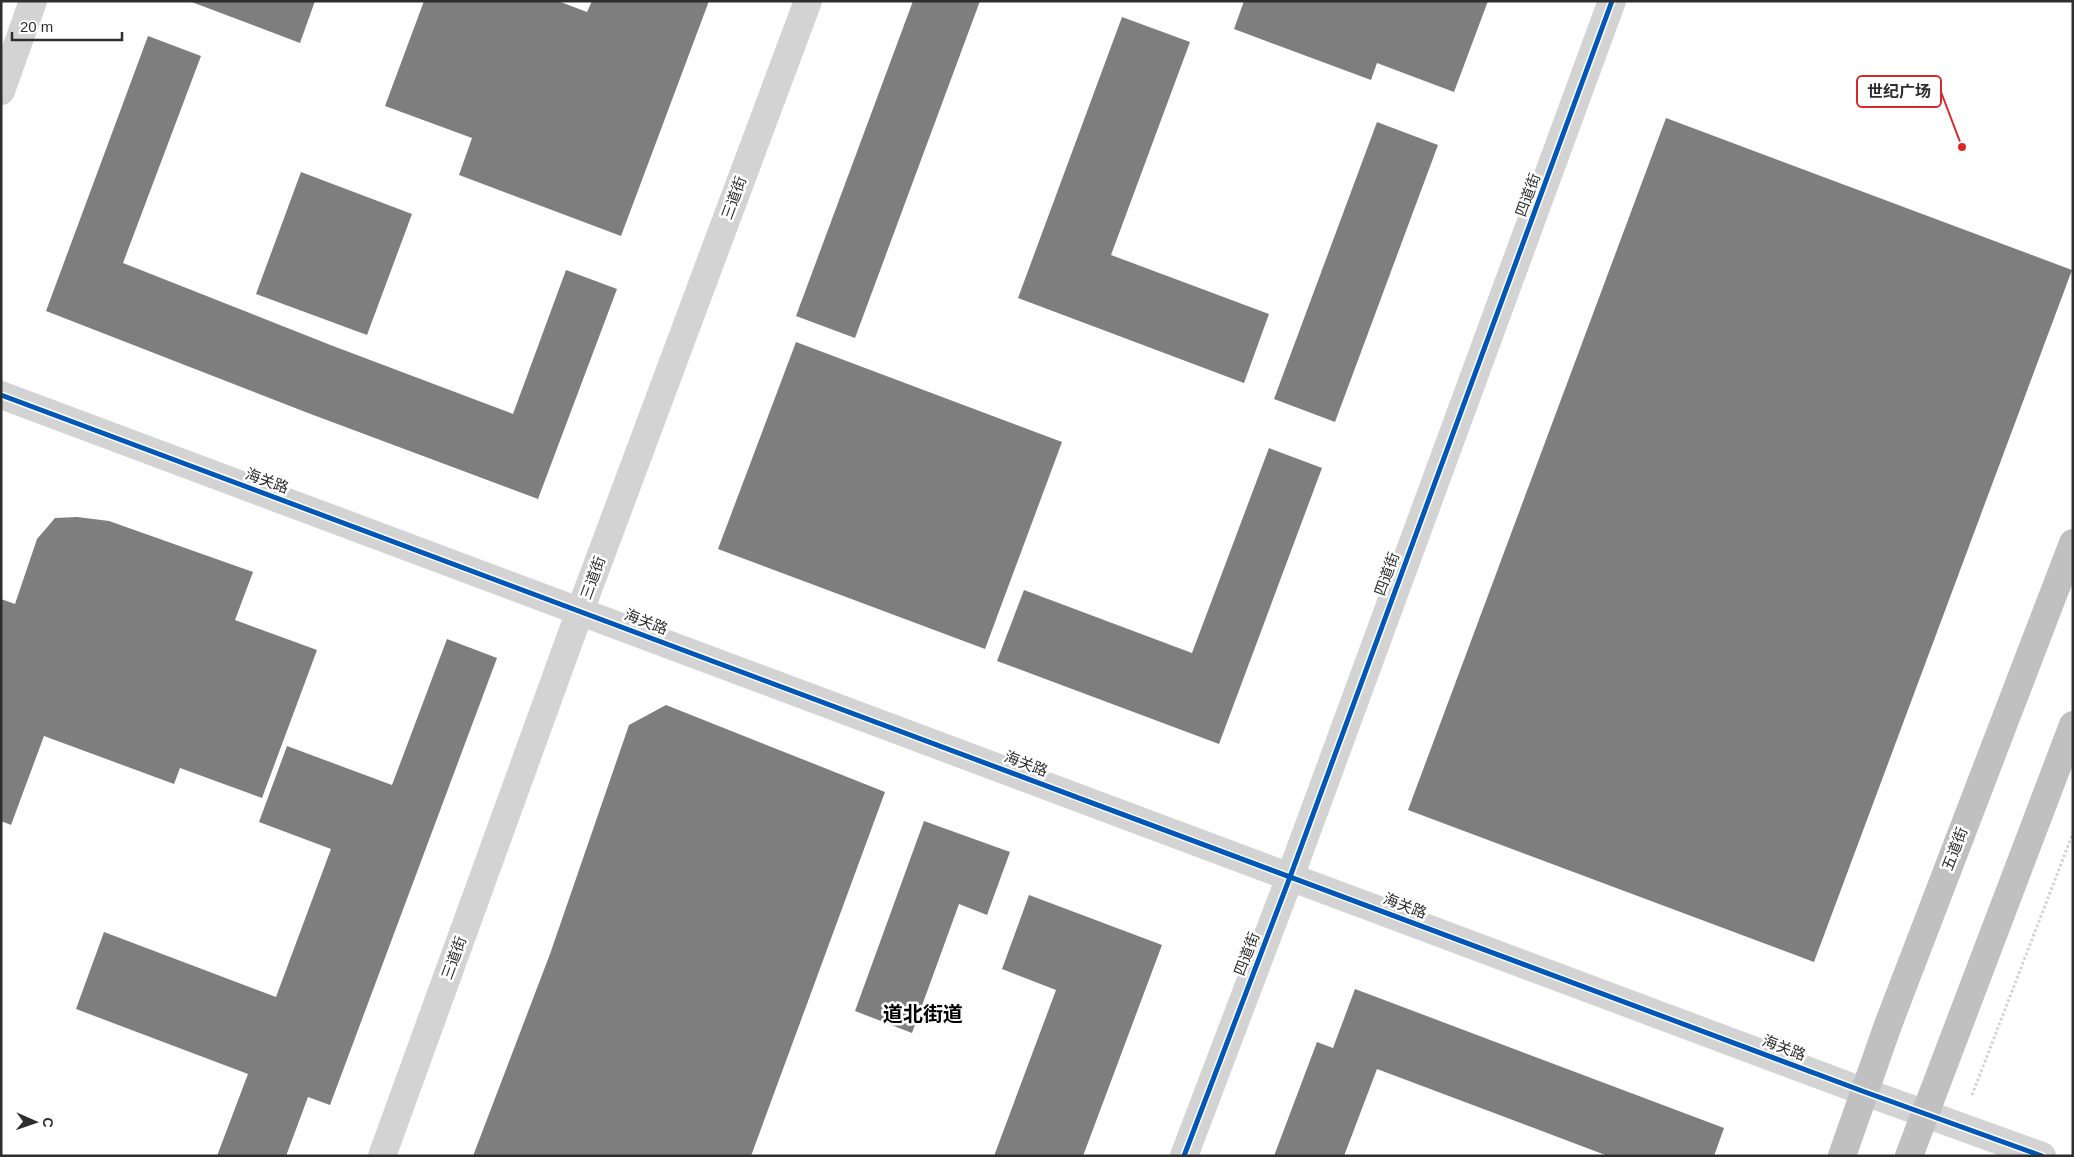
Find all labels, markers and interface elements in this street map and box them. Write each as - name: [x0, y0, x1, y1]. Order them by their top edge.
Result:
- scale bar: [12, 10, 122, 42]
- text: 20 m: [20, 18, 53, 35]
- callout: 世纪广场: [1857, 76, 1941, 107]
- text: 世纪广场: [1867, 83, 1931, 100]
- street label: 四道街: [1512, 171, 1543, 219]
- street label: 三道街: [718, 174, 749, 222]
- street label: 海关路: [243, 465, 291, 496]
- street label: 四道街: [1371, 550, 1402, 598]
- street label: 三道街: [577, 554, 608, 602]
- street label: 海关路: [622, 606, 670, 638]
- street label: 海关路: [1002, 748, 1050, 780]
- street label: 五道街: [1939, 825, 1971, 873]
- street label: 海关路: [1381, 890, 1429, 922]
- street label: 四道街: [1231, 930, 1263, 978]
- street label: 三道街: [438, 934, 469, 982]
- district label: 道北街道: [883, 1003, 963, 1025]
- street label: 海关路: [1760, 1032, 1808, 1064]
- north arrow: [10, 1097, 60, 1147]
- text: С: [40, 1117, 56, 1128]

